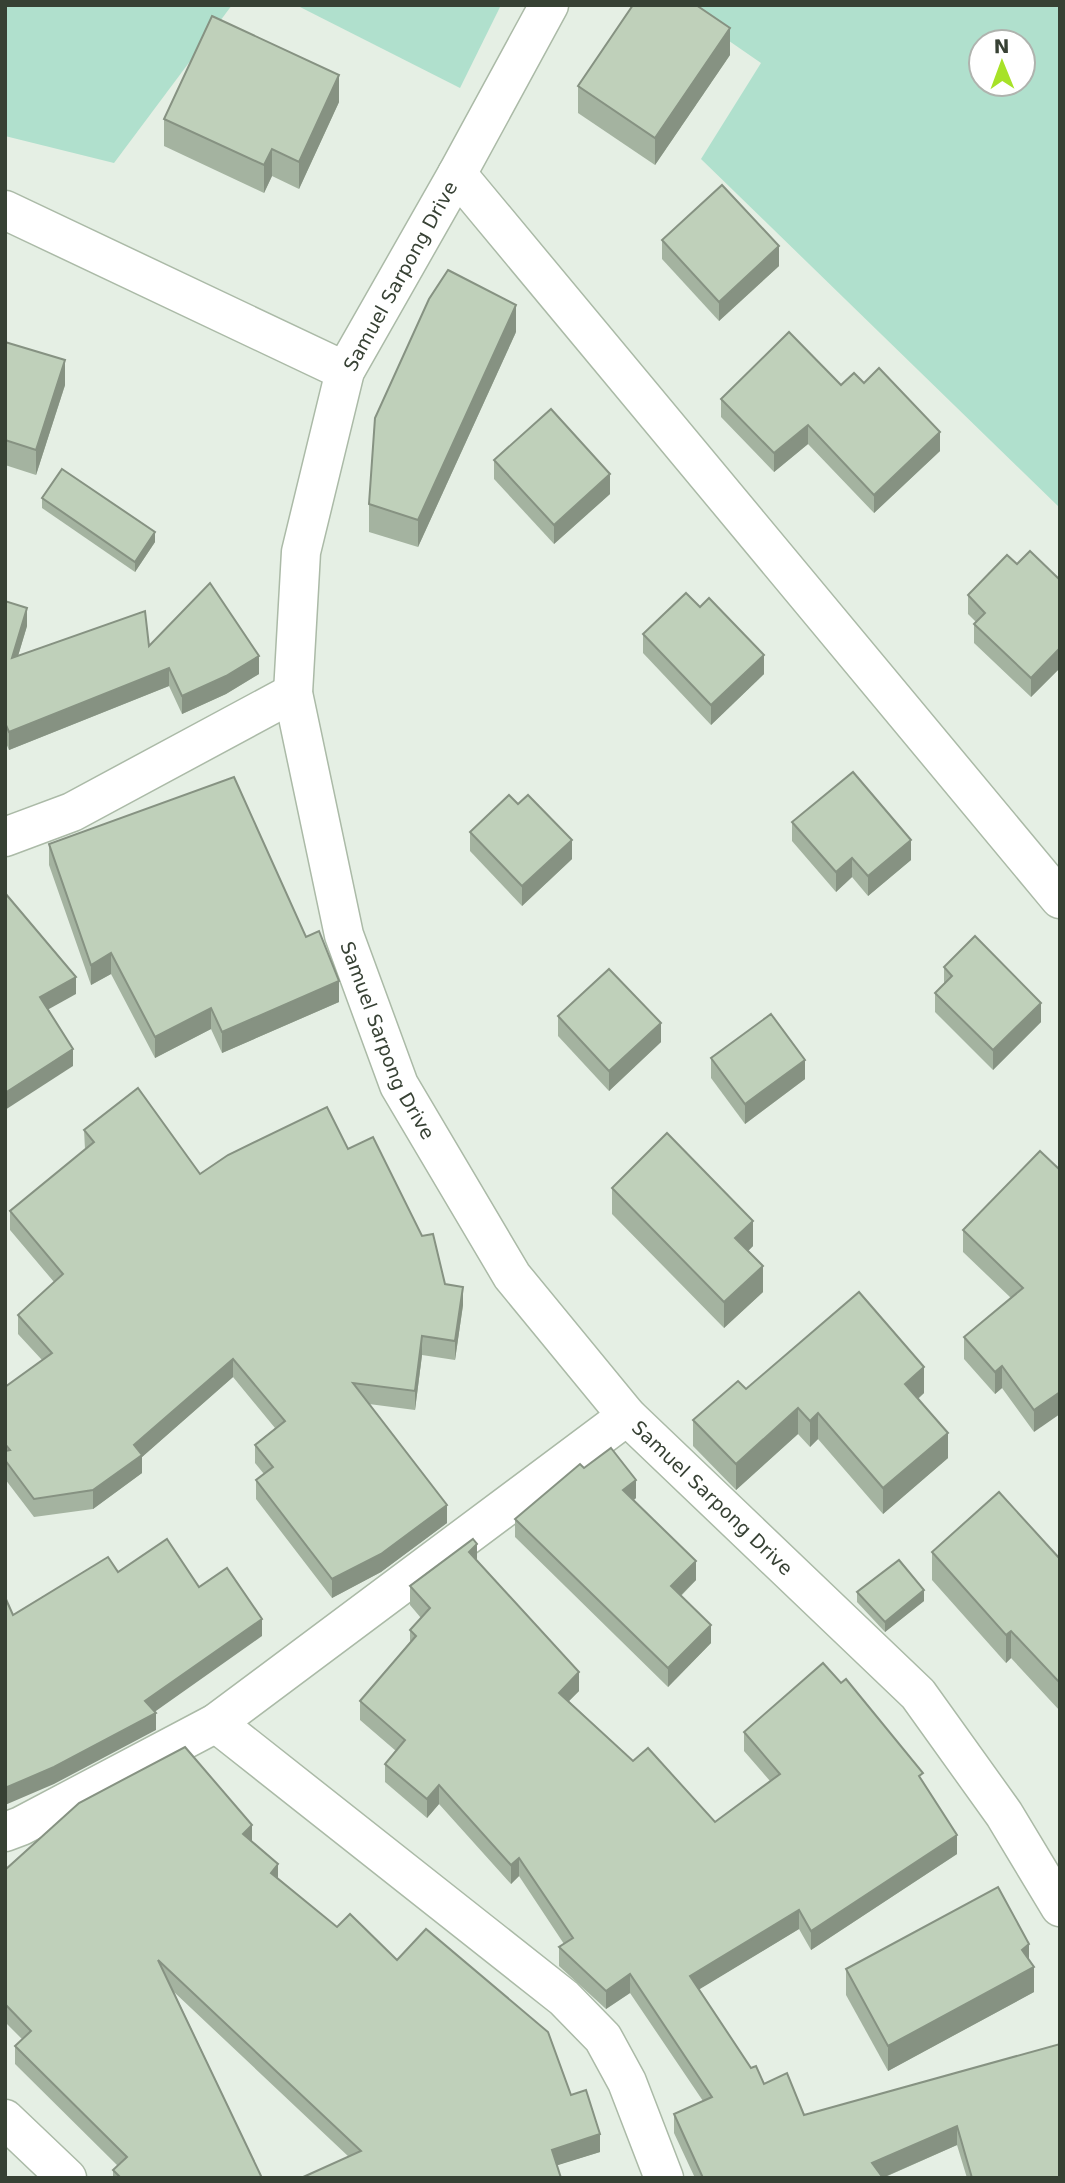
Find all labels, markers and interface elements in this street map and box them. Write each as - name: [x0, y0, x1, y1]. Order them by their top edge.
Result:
- north arrow: [967, 28, 1037, 98]
- text: N: [994, 35, 1010, 57]
- street label: Samuel Sarpong Drive: [339, 177, 461, 375]
- street label: Samuel Sarpong Drive: [336, 938, 440, 1143]
- street label: Samuel Sarpong Drive: [628, 1416, 797, 1579]

